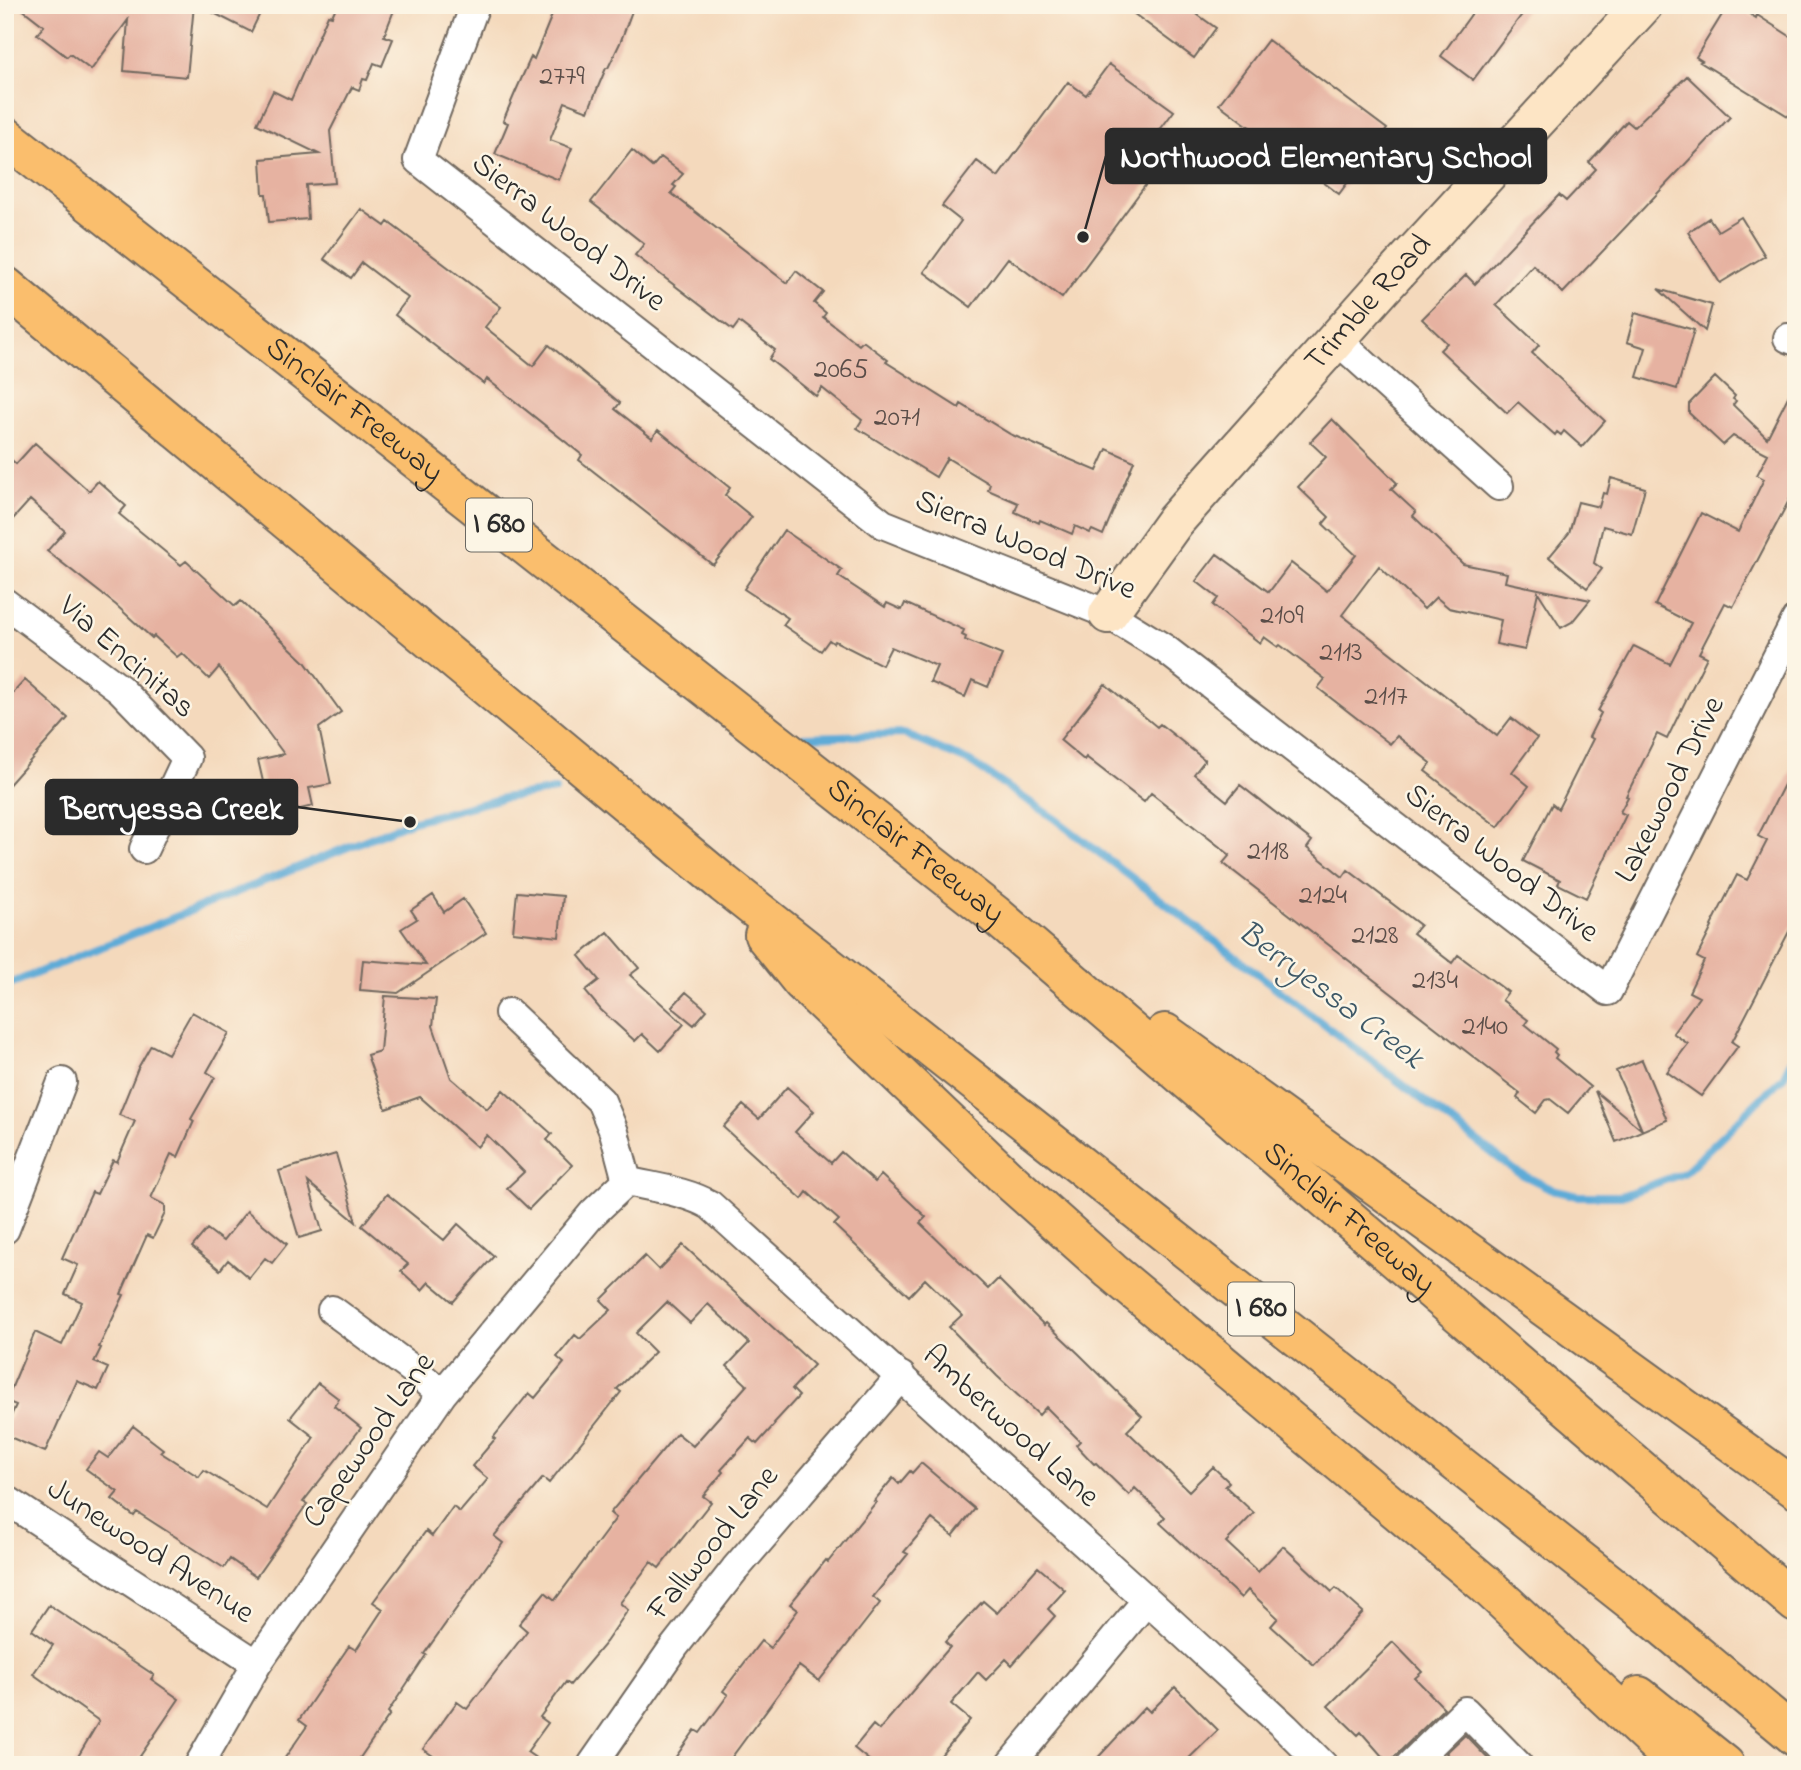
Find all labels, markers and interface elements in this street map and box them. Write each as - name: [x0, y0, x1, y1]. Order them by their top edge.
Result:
- house number: 2779: [539, 57, 585, 98]
- callout: Northwood Elementary School: [1106, 129, 1546, 183]
- text: Northwood Elementary School: [1120, 135, 1532, 184]
- street label: Sierra Wood Drive: [460, 142, 676, 325]
- street label: Trimble Road: [1294, 224, 1444, 383]
- street label: Sinclair Freeway: [255, 325, 453, 496]
- house number: 2065: [814, 350, 868, 391]
- house number: 2071: [874, 398, 920, 439]
- street label: Sierra Wood Drive: [907, 478, 1144, 614]
- road number: I 680: [466, 498, 532, 552]
- street label: Via Encinitas: [46, 584, 205, 731]
- house number: 2109: [1260, 596, 1304, 637]
- house number: 2113: [1319, 633, 1363, 674]
- house number: 2117: [1364, 677, 1408, 718]
- street label: Lakewood Drive: [1604, 688, 1739, 892]
- street label: Sinclair Freeway: [816, 767, 1014, 937]
- street label: Sierra Wood Drive: [1393, 773, 1609, 956]
- callout: Berryessa Creek: [46, 780, 297, 834]
- text: Berryessa Creek: [59, 787, 284, 836]
- house number: 2118: [1247, 832, 1289, 873]
- house number: 2124: [1299, 876, 1348, 917]
- water label: Berryessa Creek: [1227, 910, 1435, 1083]
- house number: 2128: [1351, 916, 1399, 957]
- house number: 2134: [1412, 961, 1458, 1002]
- house number: 2140: [1462, 1007, 1508, 1048]
- street label: Sinclair Freeway: [1252, 1131, 1446, 1307]
- road number: I 680: [1228, 1282, 1294, 1336]
- street label: Amberwood Lane: [911, 1334, 1110, 1520]
- street label: Capewood Lane: [292, 1343, 449, 1539]
- street label: Fallwood Lane: [636, 1456, 792, 1633]
- street label: Junewood Avenue: [37, 1467, 264, 1637]

